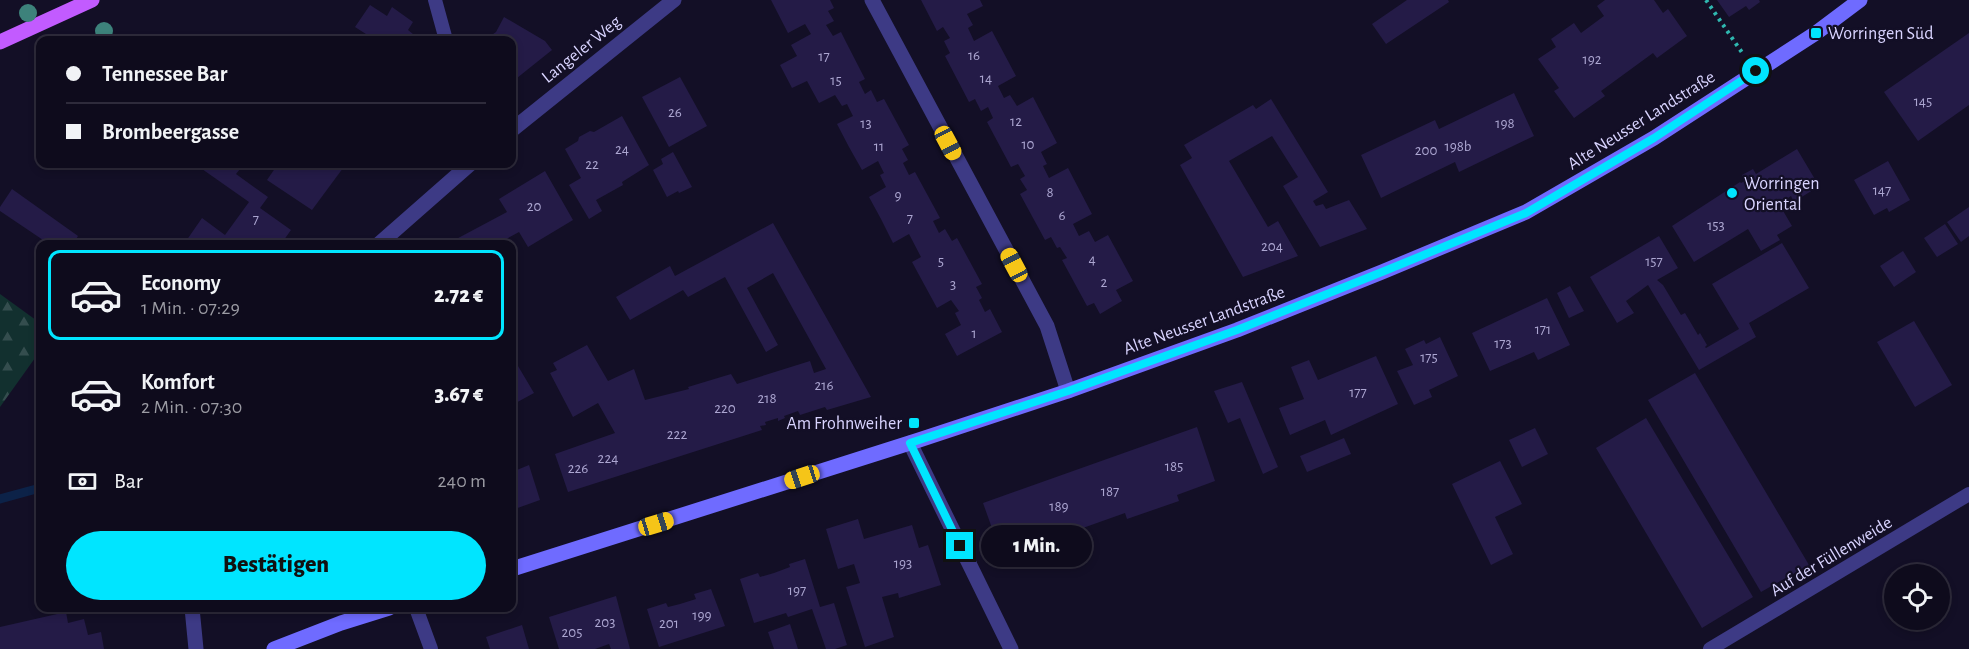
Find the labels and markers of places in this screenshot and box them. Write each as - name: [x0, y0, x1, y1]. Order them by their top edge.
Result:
- place label: Worringen Süd: [1828, 25, 1934, 43]
- marker: Worringen Süd: [1809, 26, 1823, 40]
- place label: Worringen Oriental: [1744, 175, 1820, 214]
- marker: Worringen Oriental: [1725, 186, 1739, 200]
- place label: Am Frohnweiher: [786, 415, 902, 433]
- marker: Am Frohnweiher: [907, 416, 921, 430]

